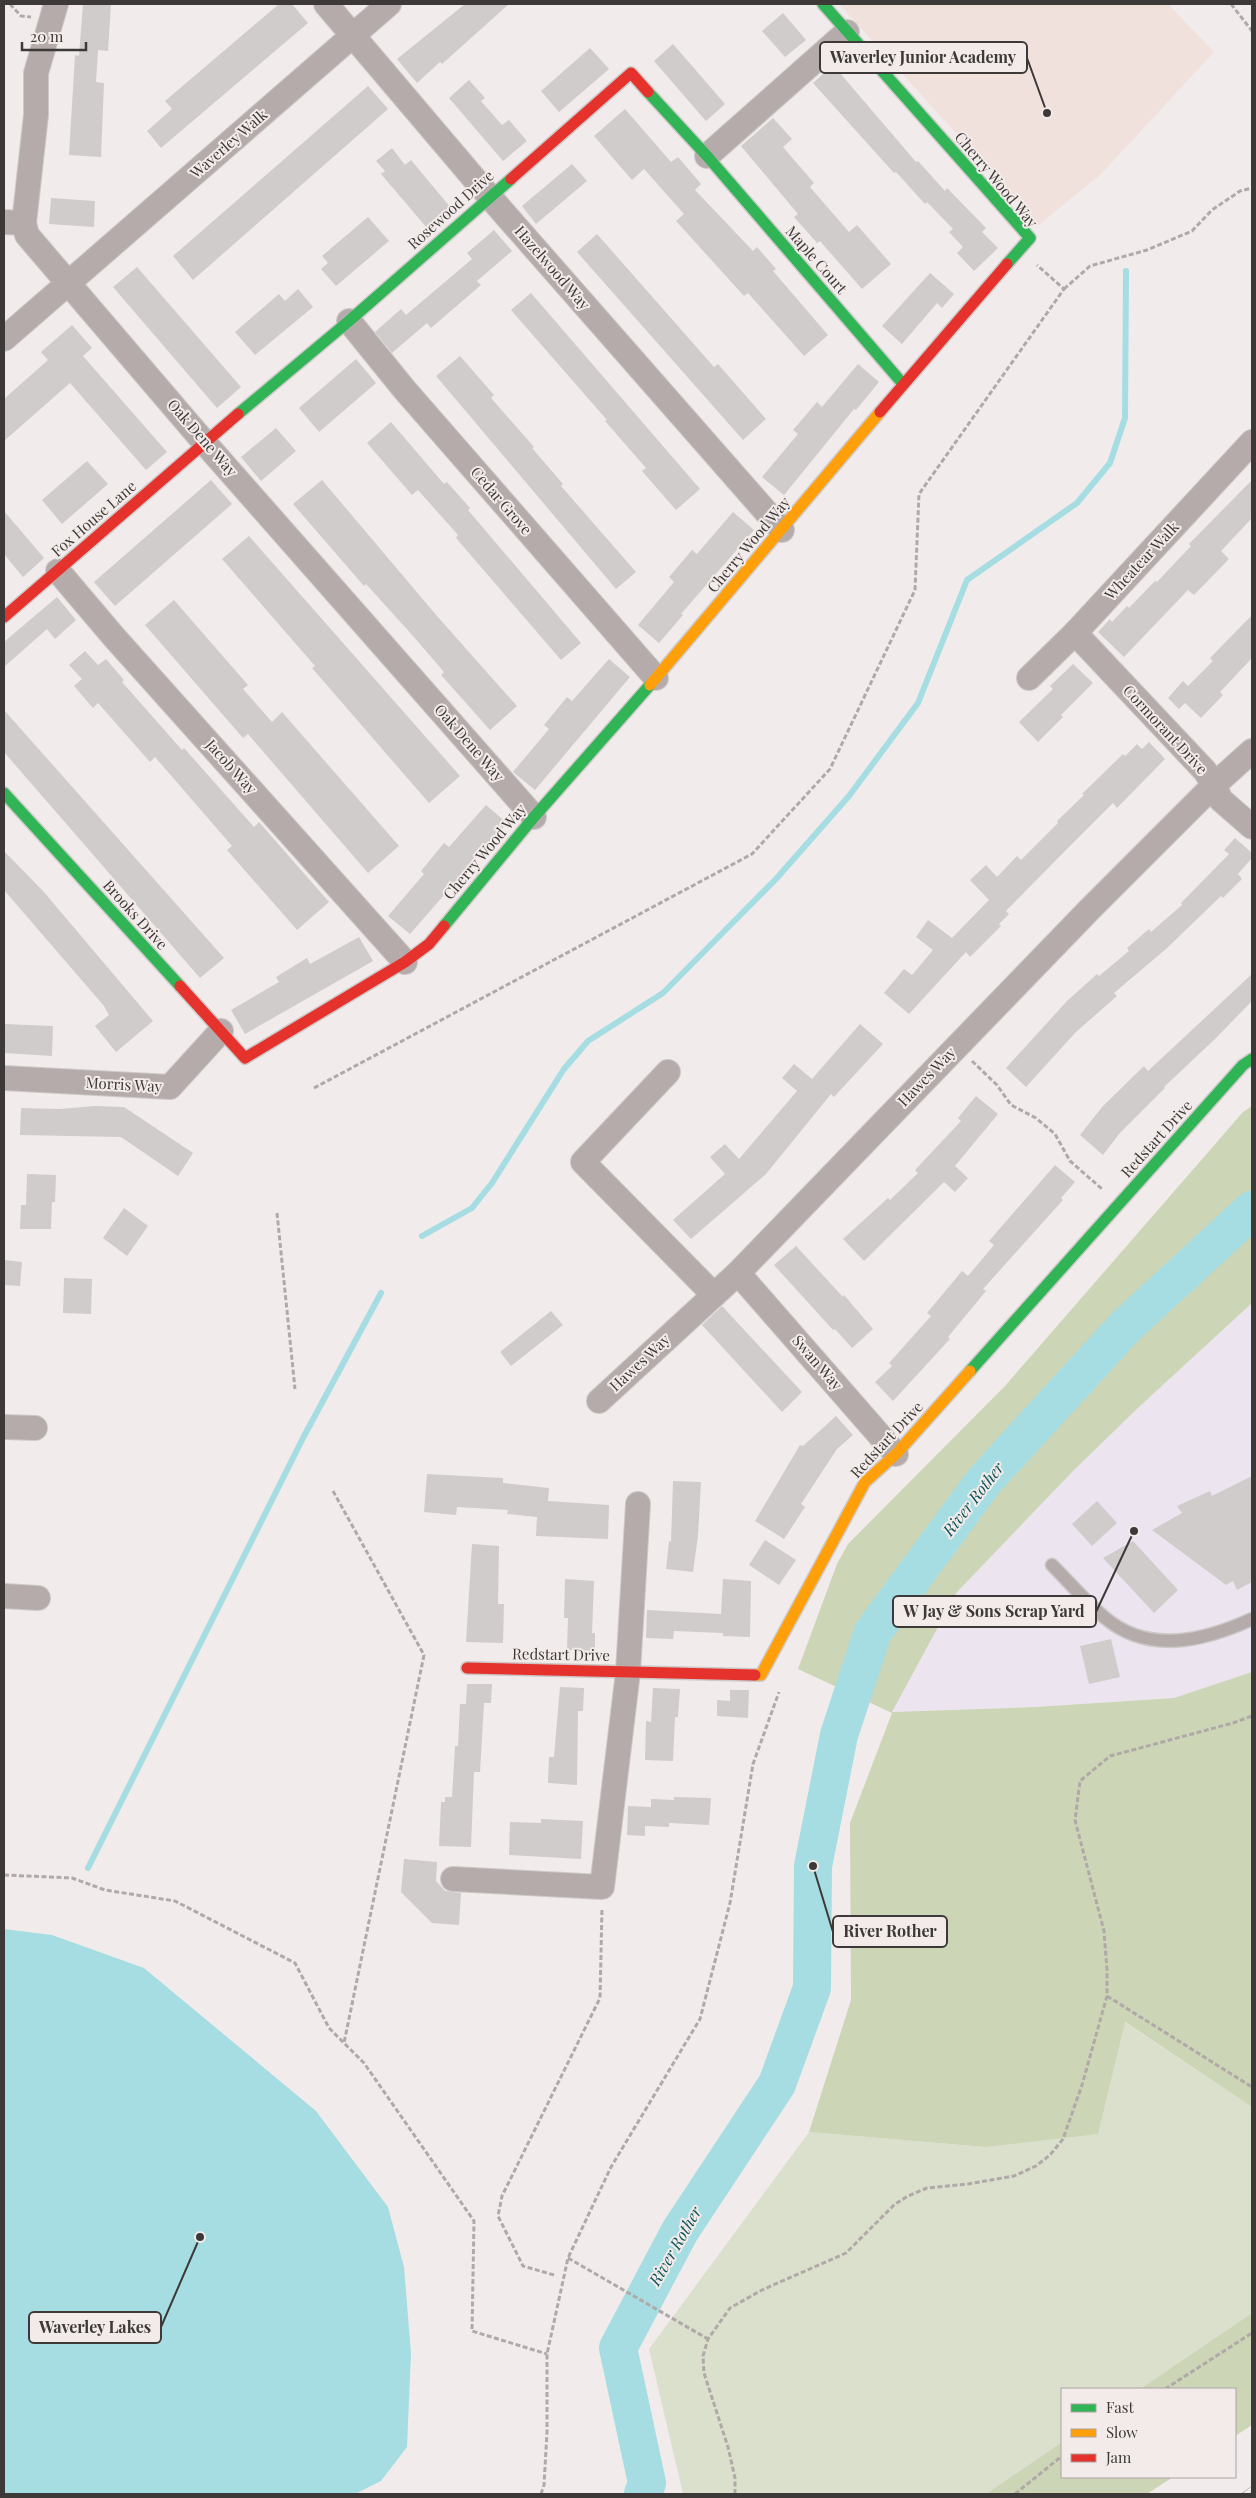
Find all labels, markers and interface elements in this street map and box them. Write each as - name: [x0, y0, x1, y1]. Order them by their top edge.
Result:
- scale bar: [22, 20, 86, 52]
- text: 20 m: [30, 26, 64, 46]
- callout: Waverley Junior Academy: [820, 42, 1027, 73]
- text: Waverley Junior Academy: [829, 46, 1017, 67]
- street label: Waverley Walk: [185, 104, 272, 183]
- street label: Cherry Wood Way: [951, 127, 1043, 232]
- street label: Rosewood Drive: [403, 165, 498, 253]
- street label: Hazelwood Way: [511, 221, 595, 314]
- street label: Maple Court: [782, 221, 852, 298]
- street label: Oak Dene Way: [164, 394, 242, 481]
- street label: Cedar Grove: [467, 462, 537, 539]
- street label: Fox House Lane: [47, 476, 140, 561]
- street label: Cherry Wood Way: [702, 492, 794, 596]
- street label: Wheatear Walk: [1099, 516, 1183, 604]
- street label: Cormorant Drive: [1119, 680, 1212, 778]
- street label: Oak Dene Way: [431, 699, 509, 786]
- street label: Jacob Way: [201, 734, 262, 798]
- street label: Cherry Wood Way: [438, 799, 530, 903]
- street label: Brooks Drive: [99, 875, 172, 953]
- street label: Hawes Way: [893, 1042, 960, 1110]
- street label: Morris Way: [85, 1072, 163, 1096]
- street label: Redstart Drive: [1116, 1095, 1196, 1181]
- street label: Hawes Way: [605, 1329, 674, 1395]
- street label: Swan Way: [788, 1331, 848, 1395]
- street label: Redstart Drive: [846, 1397, 927, 1482]
- water label: River Rother: [937, 1457, 1009, 1541]
- callout: W Jay & Sons Scrap Yard: [893, 1596, 1096, 1627]
- text: W Jay & Sons Scrap Yard: [902, 1600, 1085, 1621]
- street label: Redstart Drive: [512, 1643, 610, 1665]
- callout: River Rother: [833, 1916, 947, 1947]
- text: River Rother: [843, 1920, 937, 1941]
- water label: River Rother: [643, 2201, 706, 2290]
- callout: Waverley Lakes: [29, 2312, 161, 2343]
- text: Waverley Lakes: [38, 2316, 151, 2337]
- legend: [1061, 2388, 1236, 2478]
- text: Fast: [1106, 2397, 1135, 2417]
- text: Slow: [1106, 2422, 1138, 2442]
- text: Jam: [1105, 2447, 1132, 2467]

